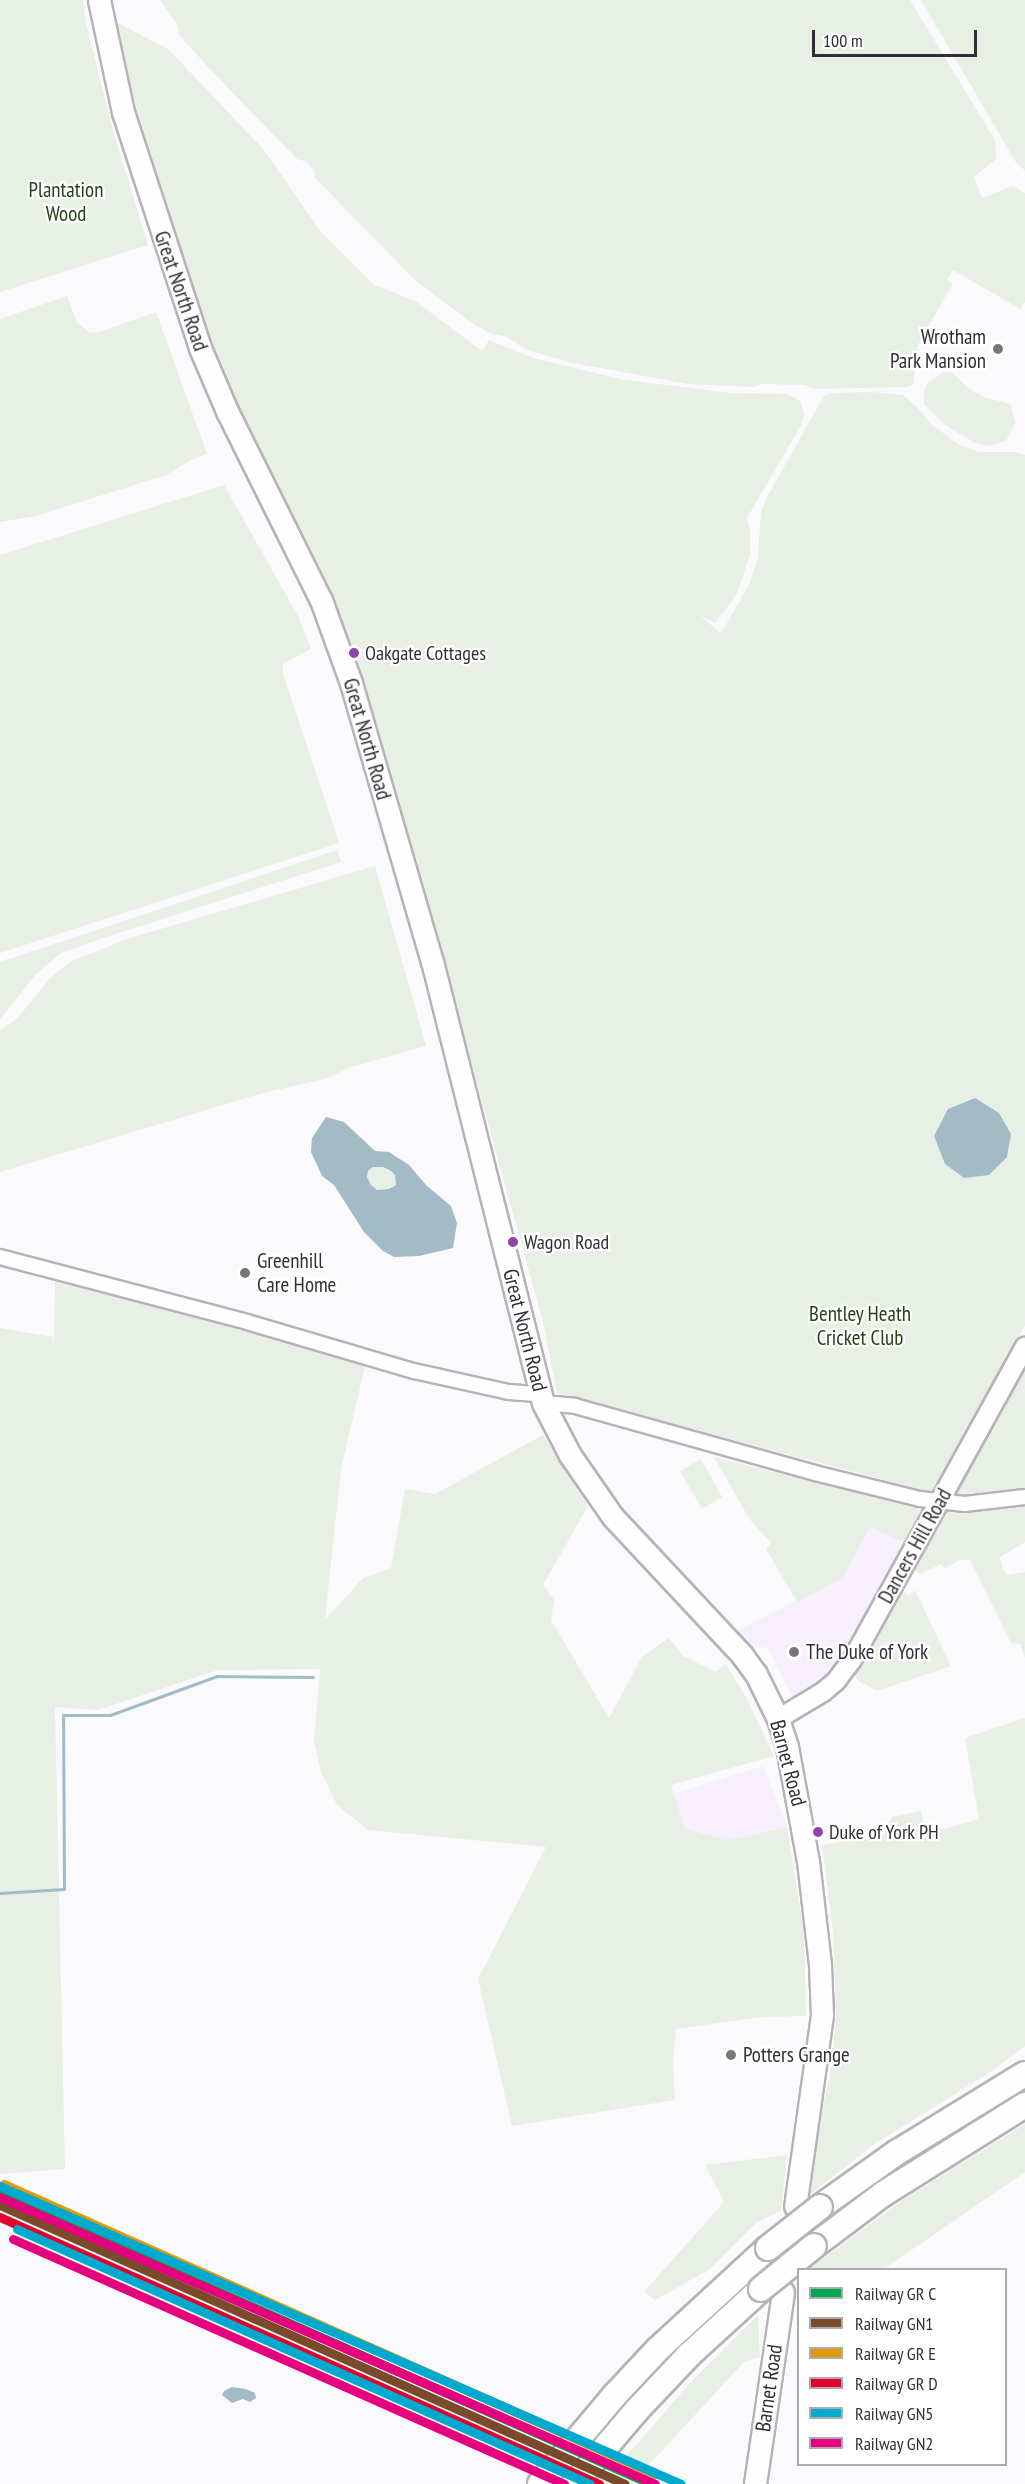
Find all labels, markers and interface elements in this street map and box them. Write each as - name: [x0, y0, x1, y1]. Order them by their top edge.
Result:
- scale bar: [815, 18, 980, 56]
- text: 100 m: [823, 29, 863, 52]
- park label: Plantation Wood: [29, 177, 103, 227]
- street label: Great North Road: [149, 228, 213, 354]
- place label: Wrotham Park Mansion: [889, 324, 986, 374]
- marker: Wrotham Park Mansion: [991, 342, 1005, 356]
- place label: Oakgate Cottages: [365, 641, 486, 665]
- marker: Oakgate Cottages: [348, 647, 360, 659]
- street label: Great North Road: [338, 675, 396, 803]
- place label: Wagon Road: [524, 1230, 609, 1254]
- marker: Wagon Road: [507, 1236, 519, 1248]
- place label: Greenhill Care Home: [257, 1248, 336, 1298]
- marker: Greenhill Care Home: [238, 1266, 252, 1280]
- street label: Great North Road: [498, 1266, 552, 1394]
- park label: Bentley Heath Cricket Club: [809, 1301, 911, 1351]
- street label: Dancers Hill Road: [873, 1484, 957, 1608]
- place label: The Duke of York: [806, 1639, 929, 1665]
- marker: The Duke of York: [787, 1645, 801, 1659]
- street label: Barnet Road: [764, 1717, 812, 1809]
- place label: Duke of York PH: [829, 1820, 940, 1844]
- marker: Duke of York PH: [812, 1826, 824, 1838]
- place label: Potters Grange: [743, 2042, 850, 2068]
- marker: Potters Grange: [724, 2048, 738, 2062]
- legend: [797, 2268, 1007, 2466]
- text: Railway GR C: [855, 2282, 936, 2305]
- text: Railway GN1: [855, 2312, 933, 2335]
- text: Railway GR E: [855, 2342, 936, 2365]
- street label: Barnet Road: [750, 2343, 788, 2433]
- text: Railway GR D: [855, 2372, 938, 2395]
- text: Railway GN5: [855, 2402, 933, 2425]
- text: Railway GN2: [855, 2432, 933, 2455]

